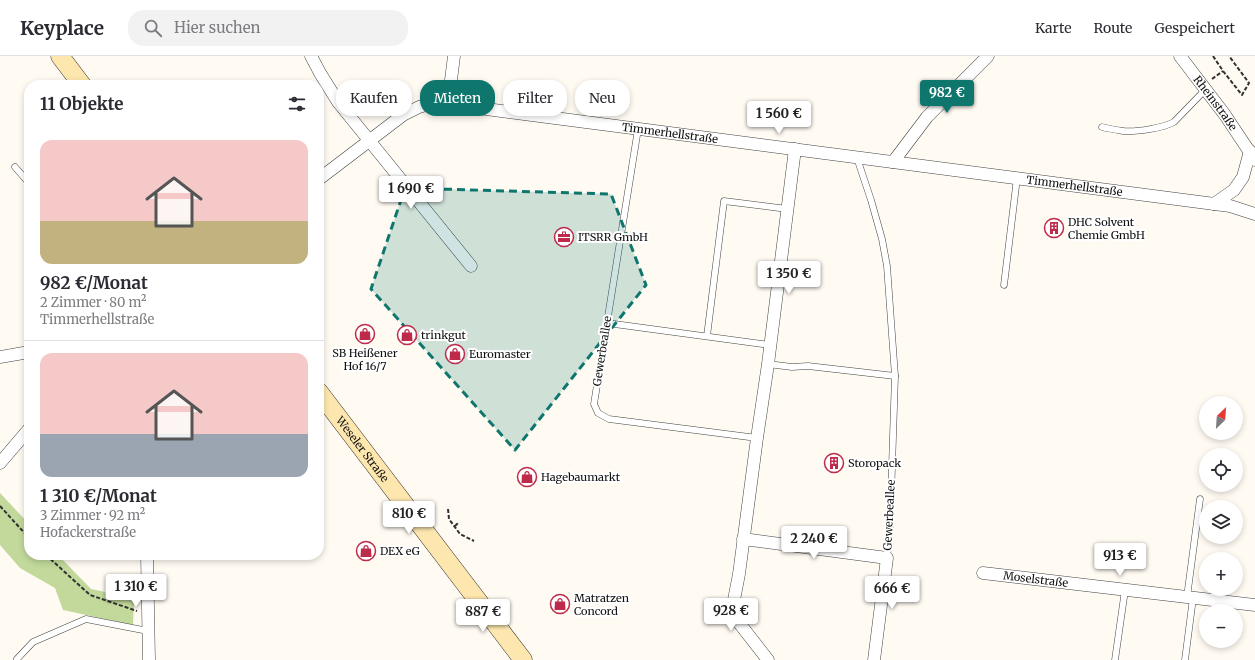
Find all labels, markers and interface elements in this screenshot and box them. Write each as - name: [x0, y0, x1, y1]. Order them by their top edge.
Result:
- search box: [128, 10, 408, 46]
- text: Keyplace: [20, 16, 104, 40]
- icon: search: [142, 17, 164, 39]
- text: Hier suchen: [174, 18, 260, 37]
- text: Karte: [1035, 19, 1071, 37]
- text: Route: [1093, 19, 1132, 37]
- text: Gespeichert: [1154, 19, 1235, 37]
- street label: Rheinstraße: [1190, 73, 1241, 134]
- chip: Kaufen: [336, 80, 412, 116]
- chip: Mieten: [420, 80, 495, 116]
- chip: Filter: [503, 80, 567, 116]
- chip: Neu: [575, 80, 630, 116]
- pin: 982 €: [919, 80, 975, 114]
- text: 982 €: [929, 84, 965, 101]
- text: 11 Objekte: [40, 93, 123, 115]
- icon: filters: [286, 93, 308, 115]
- pin: 1 560 €: [742, 101, 816, 135]
- text: 1 560 €: [756, 105, 802, 122]
- street label: Timmerhellstraße: [621, 120, 719, 146]
- icon: home: [138, 166, 210, 238]
- street label: Timmerhellstraße: [1026, 173, 1124, 199]
- pin: 1 690 €: [374, 176, 448, 210]
- text: 1 690 €: [388, 180, 434, 197]
- place label: DHC Solvent Chemie GmbH: [1068, 215, 1145, 242]
- building icon: DHC Solvent Chemie GmbH: [1043, 217, 1065, 239]
- office icon: ITSRR GmbH: [553, 226, 575, 248]
- place label: ITSRR GmbH: [578, 230, 648, 244]
- pin: 1 350 €: [752, 261, 826, 295]
- text: 1 350 €: [767, 265, 811, 282]
- text: 982 €/Monat: [40, 272, 148, 294]
- text: 2 Zimmer · 80 m²: [40, 294, 146, 311]
- text: Timmerhellstraße: [40, 311, 154, 328]
- street label: Gewerbeallee: [590, 315, 615, 387]
- shop icon: SB Heißener Hof 16/7: [354, 323, 376, 345]
- shop icon: trinkgut: [396, 324, 418, 346]
- place label: trinkgut: [421, 328, 466, 342]
- shop icon: Euromaster: [444, 343, 466, 365]
- place label: SB Heißener Hof 16/7: [332, 346, 398, 373]
- place label: Euromaster: [469, 347, 531, 361]
- icon: home: [138, 379, 210, 451]
- north arrow: [1199, 396, 1243, 440]
- map controls: [1199, 396, 1243, 648]
- street label: Weseler Straße: [333, 413, 392, 485]
- button: locate: [1199, 448, 1243, 492]
- building icon: Storopack: [823, 452, 845, 474]
- place label: Storopack: [848, 456, 901, 470]
- shop icon: Hagebaumarkt: [516, 466, 538, 488]
- place label: Hagebaumarkt: [541, 470, 621, 484]
- street label: Gewerbeallee: [880, 479, 898, 551]
- text: 1 310 €/Monat: [40, 485, 157, 507]
- button: layers: [1199, 500, 1243, 544]
- pin: 810 €: [381, 501, 437, 535]
- text: 810 €: [392, 505, 426, 522]
- text: 3 Zimmer · 92 m²: [40, 507, 145, 524]
- text: Hofackerstraße: [40, 524, 136, 541]
- pin: 2 240 €: [777, 526, 851, 560]
- text: 2 240 €: [790, 530, 838, 547]
- shop icon: DEX eG: [355, 540, 377, 562]
- pin: 913 €: [1092, 543, 1148, 577]
- place label: DEX eG: [380, 544, 420, 558]
- text: 913 €: [1103, 547, 1137, 564]
- button: +: [1199, 552, 1243, 596]
- street label: Moselstraße: [1002, 568, 1069, 590]
- pin: 1 310 €: [99, 574, 173, 608]
- pin: 666 €: [864, 576, 920, 610]
- text: 1 310 €: [115, 578, 157, 595]
- text: 666 €: [874, 580, 910, 597]
- place label: Matratzen Concord: [574, 591, 630, 618]
- shop icon: Matratzen Concord: [549, 593, 571, 615]
- pin: 928 €: [703, 598, 759, 632]
- pin: 887 €: [455, 599, 511, 633]
- text: 928 €: [713, 602, 749, 619]
- text: 887 €: [465, 603, 501, 620]
- button: −: [1199, 604, 1243, 648]

